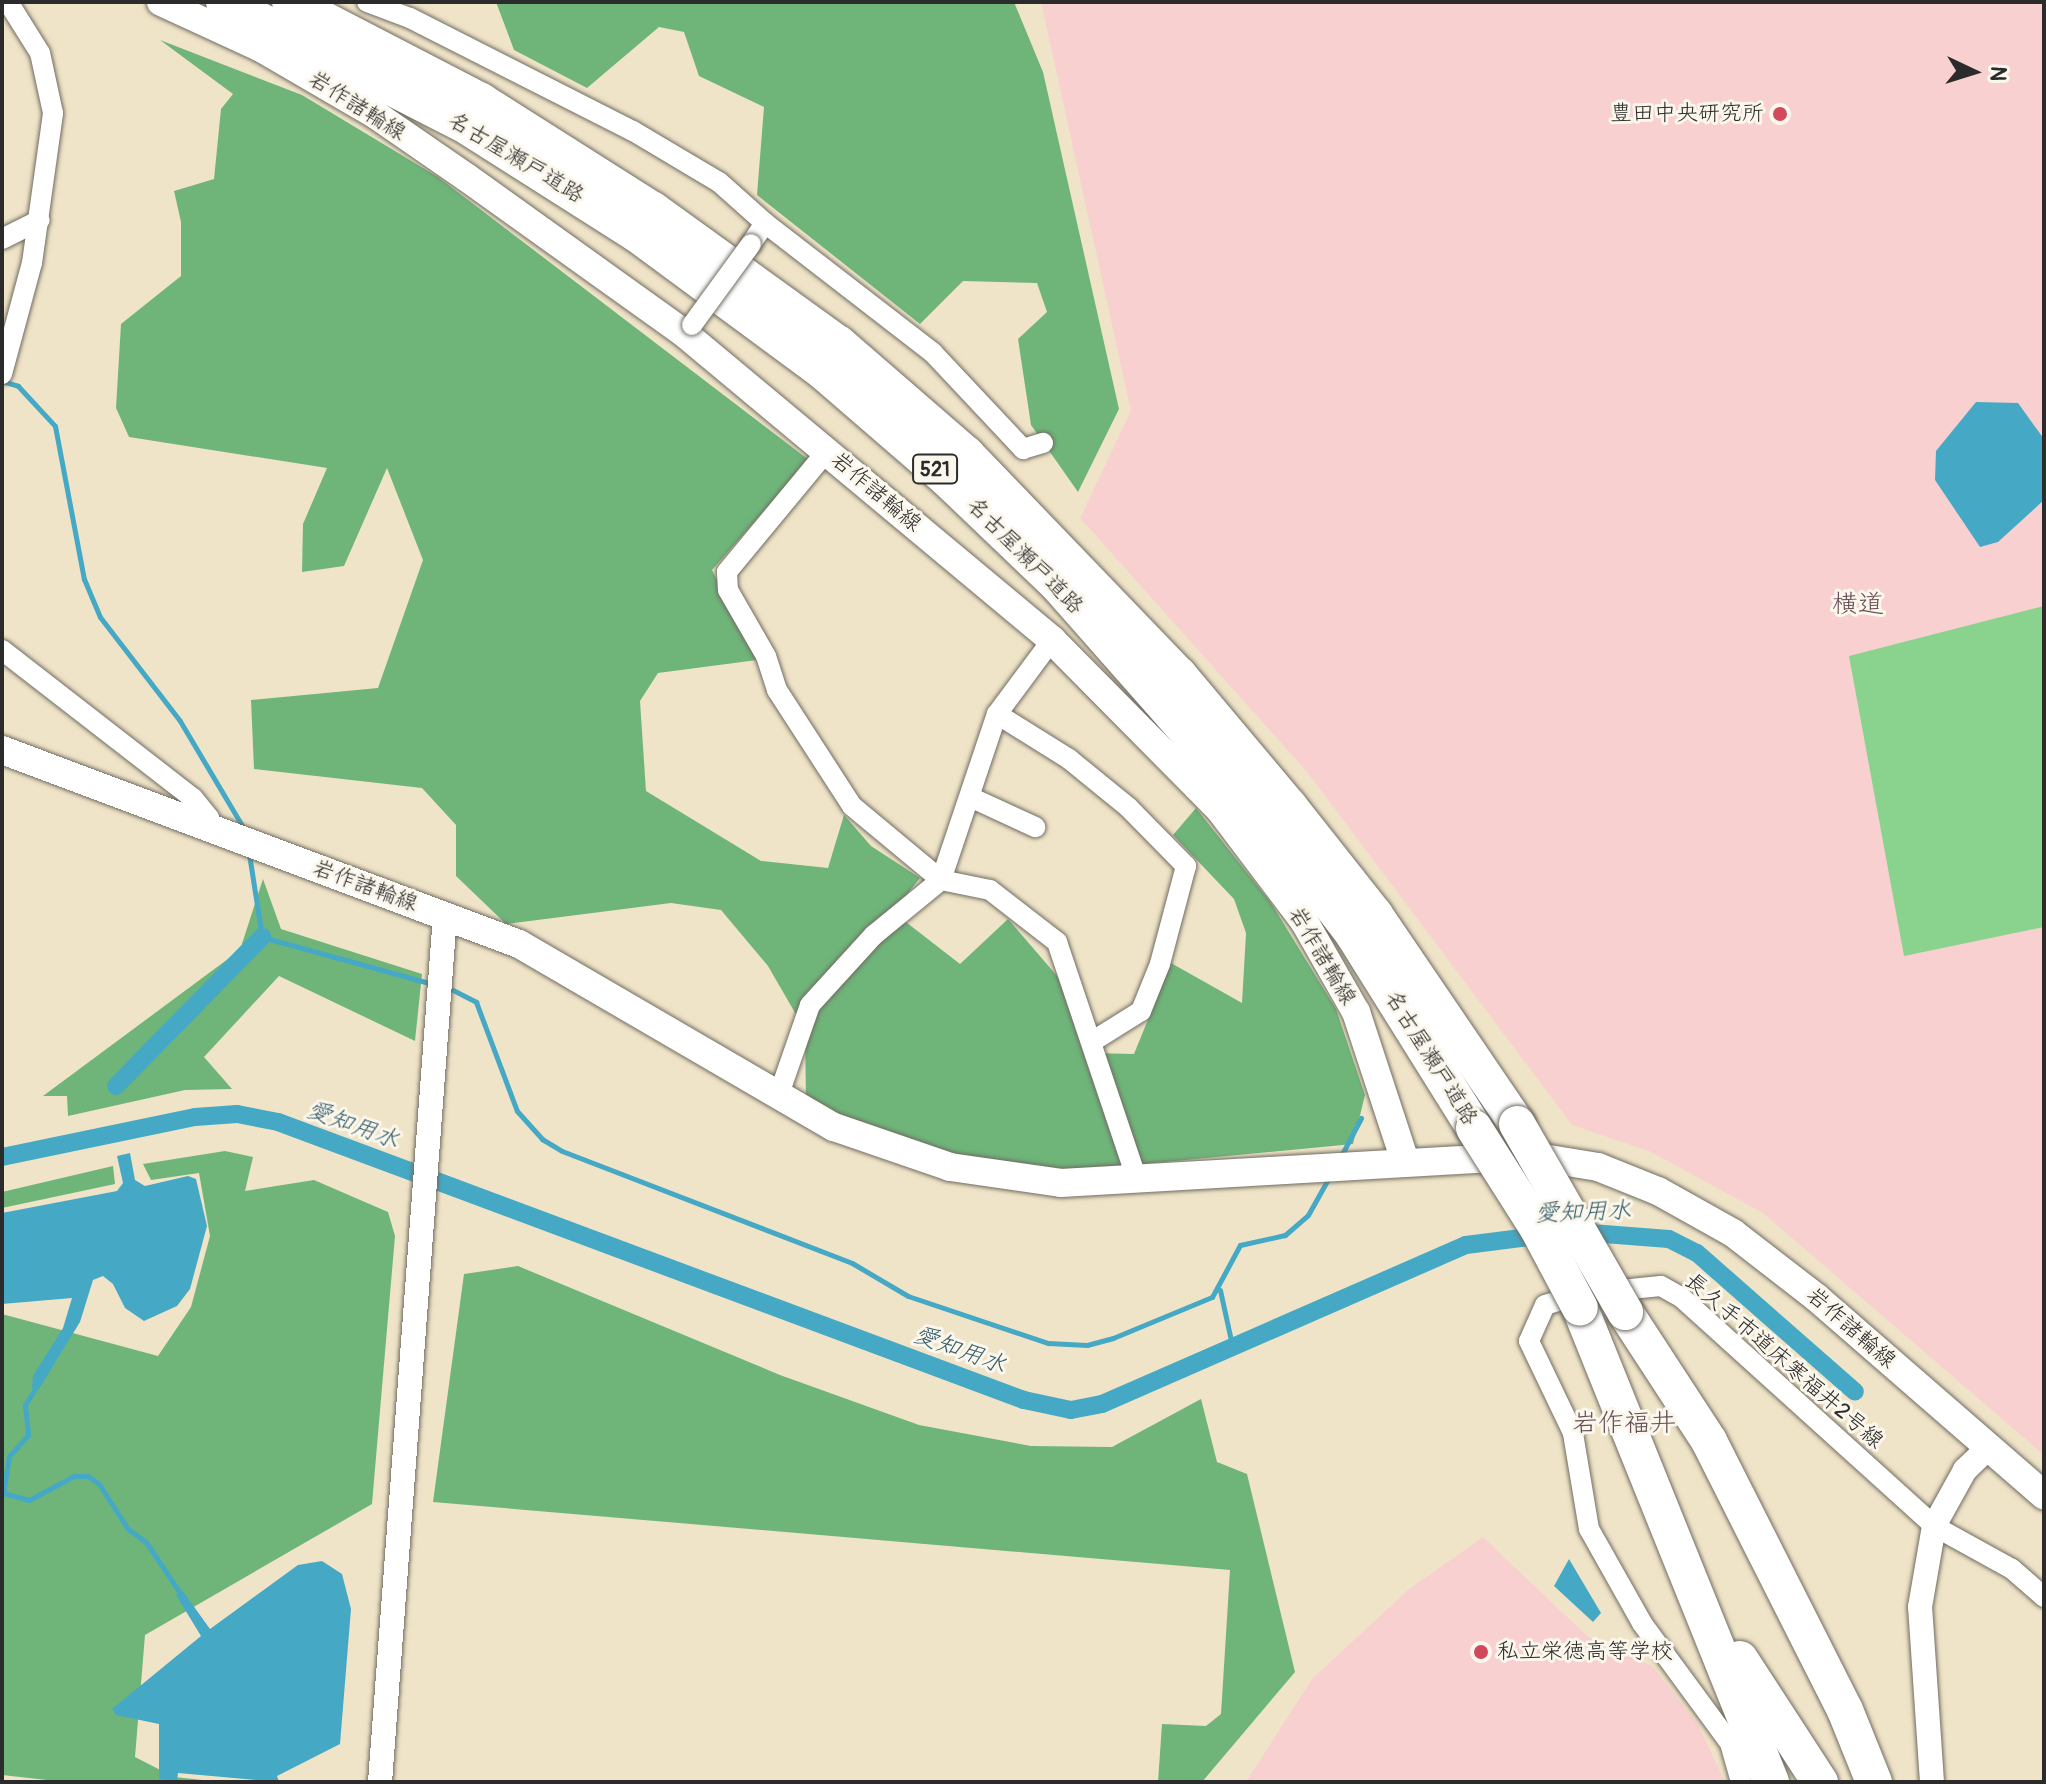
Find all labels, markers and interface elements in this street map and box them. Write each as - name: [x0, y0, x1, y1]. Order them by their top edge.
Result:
- north arrow: [1934, 32, 2014, 112]
- text: N: [1983, 65, 2012, 82]
- street label: 岩作諸輪線: [303, 66, 411, 146]
- place label: 豊田中央研究所: [1610, 101, 1764, 127]
- marker: 豊田中央研究所: [1771, 105, 1789, 123]
- street label: 名古屋瀬戸道路: [443, 107, 589, 209]
- street label: 岩作諸輪線: [825, 447, 927, 537]
- road number: 521: [911, 453, 959, 485]
- street label: 名古屋瀬戸道路: [961, 492, 1089, 620]
- district label: 横道: [1832, 589, 1884, 621]
- street label: 岩作諸輪線: [309, 855, 421, 917]
- street label: 岩作諸輪線: [1282, 902, 1362, 1010]
- street label: 名古屋瀬戸道路: [1379, 986, 1483, 1130]
- water label: 愛知用水: [303, 1095, 403, 1155]
- water label: 愛知用水: [1535, 1196, 1631, 1228]
- street label: 長久手市道床寒福井2号線: [1679, 1268, 1889, 1454]
- street label: 岩作諸輪線: [1801, 1282, 1901, 1374]
- water label: 愛知用水: [910, 1320, 1010, 1380]
- district label: 岩作福井: [1572, 1408, 1676, 1440]
- place label: 私立栄徳高等学校: [1497, 1639, 1673, 1665]
- marker: 私立栄徳高等学校: [1472, 1643, 1490, 1661]

